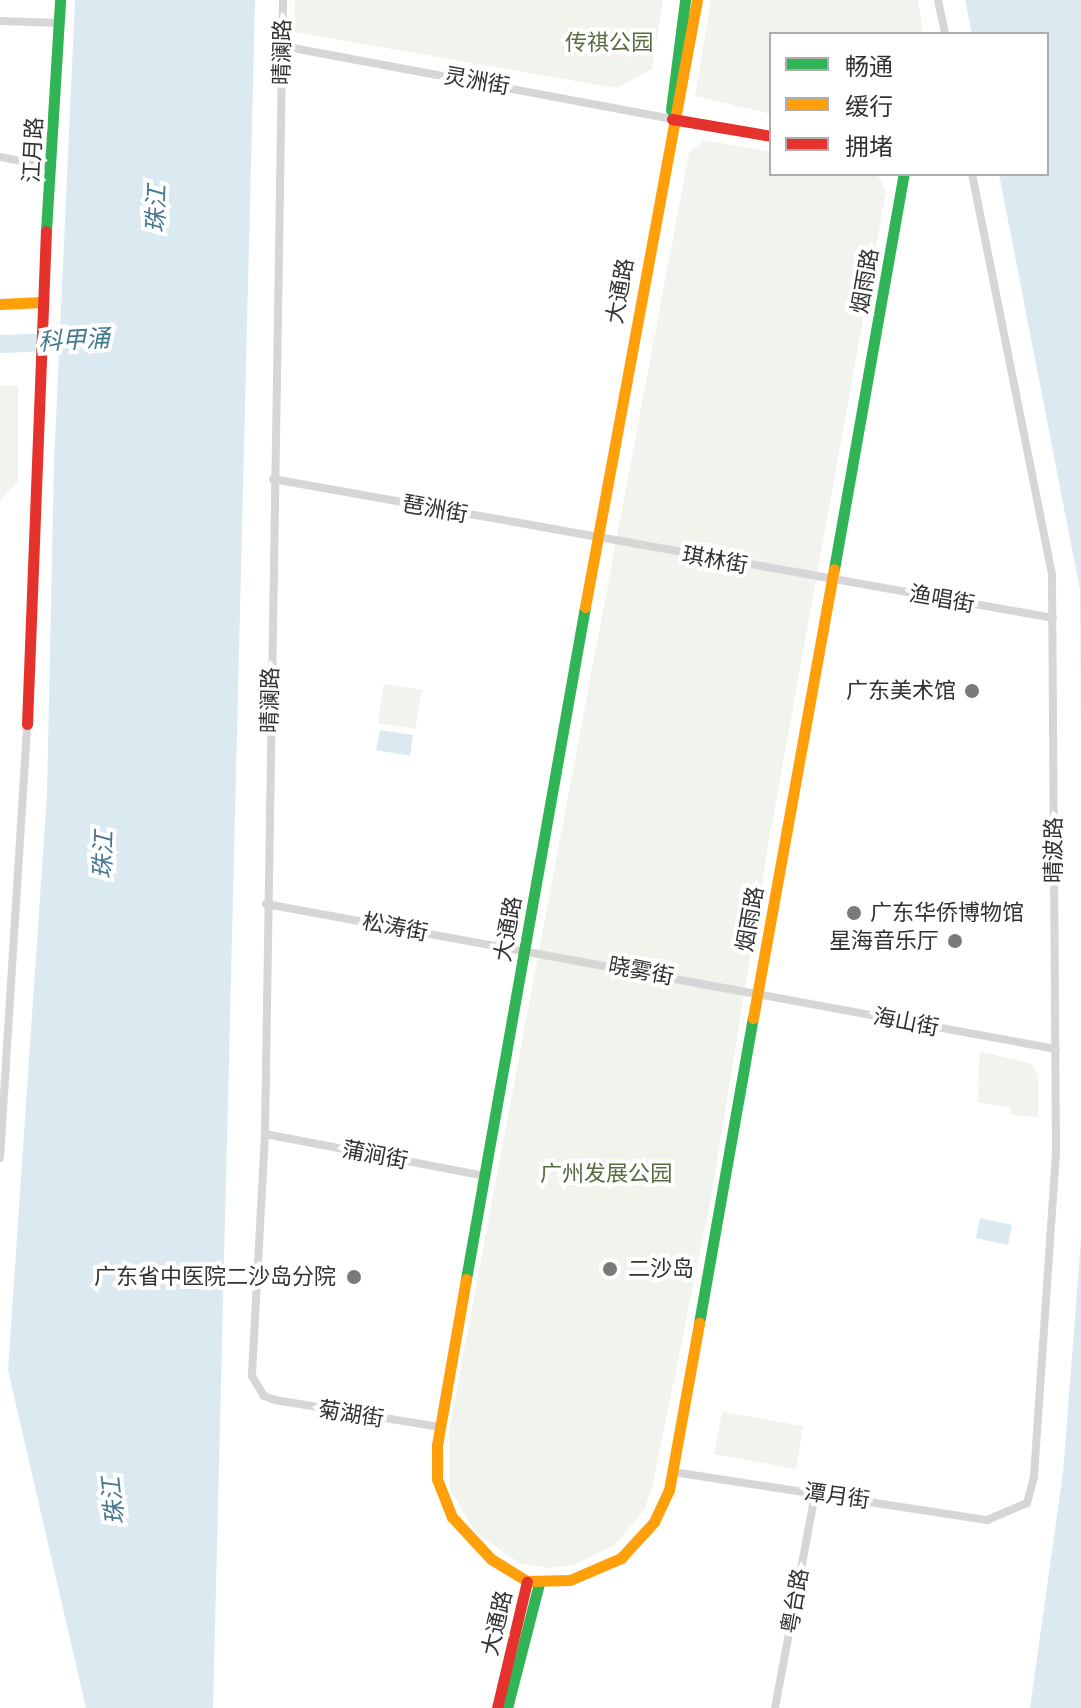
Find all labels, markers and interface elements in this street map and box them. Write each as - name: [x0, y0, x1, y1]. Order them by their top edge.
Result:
- street label: 晴澜路: [268, 19, 296, 85]
- park label: 传祺公园: [565, 30, 653, 56]
- legend: [769, 32, 1049, 176]
- text: 畅通: [845, 53, 893, 81]
- street label: 灵洲街: [442, 62, 512, 100]
- text: 缓行: [845, 93, 893, 121]
- street label: 江月路: [18, 116, 48, 184]
- text: 拥堵: [845, 133, 893, 161]
- water label: 珠江: [142, 185, 172, 233]
- street label: 烟雨路: [846, 246, 884, 316]
- street label: 大通路: [601, 256, 639, 326]
- water label: 科甲涌: [37, 325, 111, 357]
- street label: 琶洲街: [400, 490, 470, 528]
- street label: 琪林街: [680, 541, 750, 579]
- street label: 渔唱街: [907, 580, 977, 618]
- street label: 晴澜路: [256, 667, 284, 733]
- place label: 广东美术馆: [846, 678, 956, 704]
- marker: 广东美术馆: [963, 682, 981, 700]
- street label: 晴波路: [1041, 817, 1067, 883]
- water label: 珠江: [89, 831, 119, 879]
- street label: 烟雨路: [731, 884, 769, 954]
- street label: 大通路: [489, 894, 527, 964]
- place label: 广东华侨博物馆: [870, 900, 1024, 926]
- marker: 广东华侨博物馆: [845, 904, 863, 922]
- street label: 松涛街: [360, 908, 430, 946]
- place label: 星海音乐厅: [829, 928, 939, 954]
- marker: 星海音乐厅: [946, 932, 964, 950]
- street label: 晓雾街: [606, 952, 676, 990]
- street label: 海山街: [871, 1003, 941, 1041]
- street label: 蒲涧街: [340, 1136, 410, 1174]
- park label: 广州发展公园: [540, 1161, 672, 1187]
- place label: 二沙岛: [628, 1256, 694, 1282]
- marker: 二沙岛: [599, 1258, 621, 1280]
- place label: 广东省中医院二沙岛分院: [94, 1264, 336, 1290]
- marker: 广东省中医院二沙岛分院: [343, 1266, 365, 1288]
- street label: 菊湖街: [316, 1396, 386, 1432]
- water label: 珠江: [97, 1476, 131, 1526]
- street label: 潭月街: [802, 1478, 872, 1514]
- street label: 粤台路: [776, 1566, 814, 1636]
- street label: 大通路: [477, 1588, 517, 1658]

